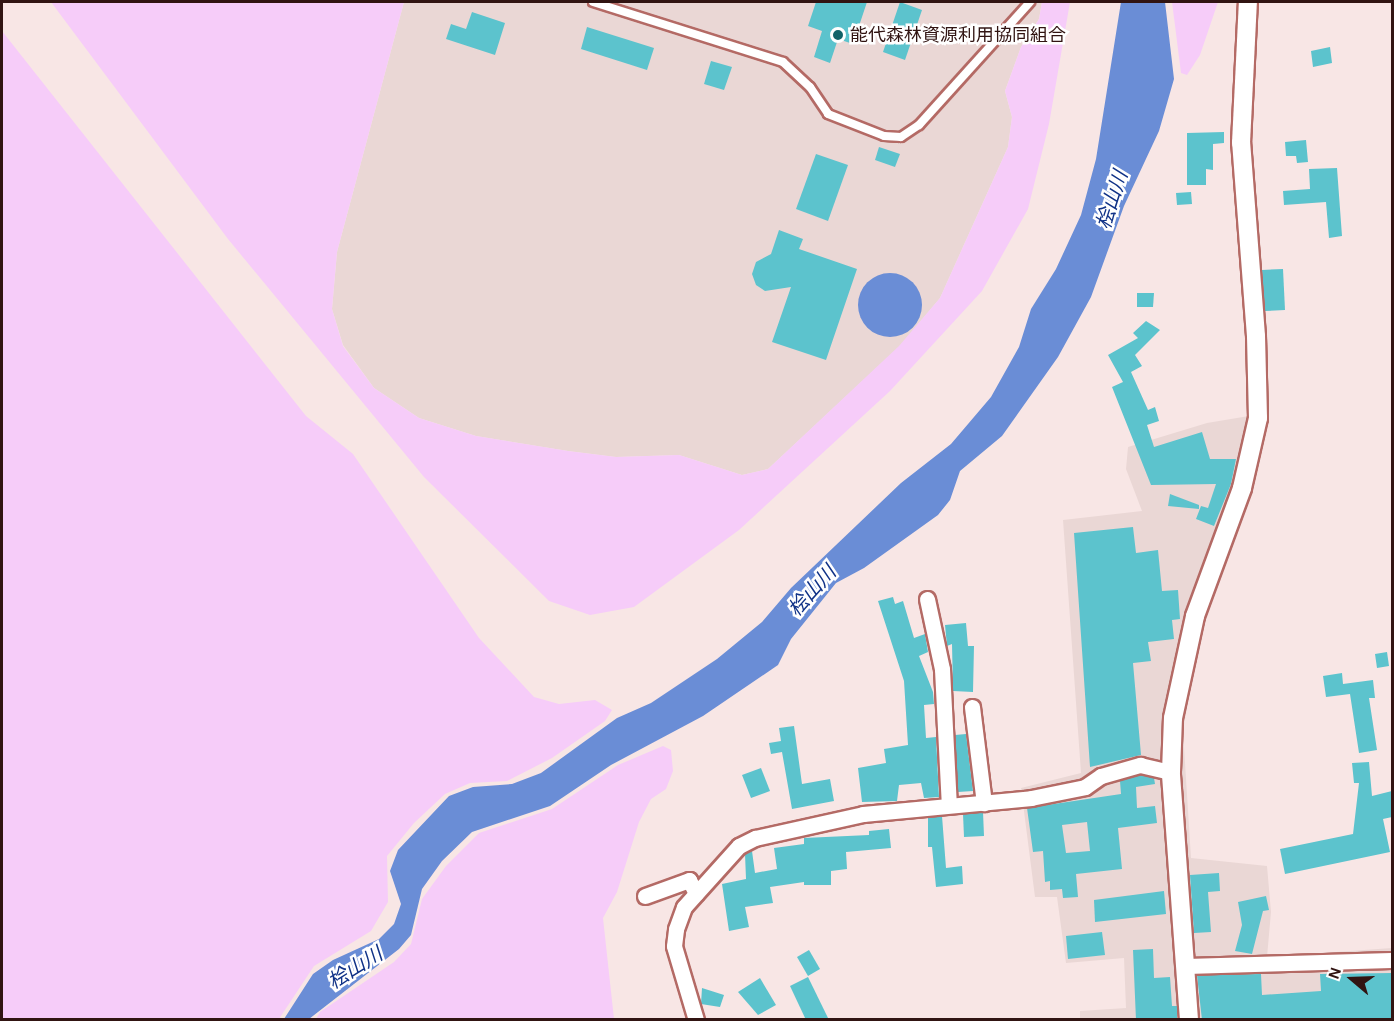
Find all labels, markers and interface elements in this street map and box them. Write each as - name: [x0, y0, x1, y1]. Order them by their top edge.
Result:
- place label: 能代森林資源利用協同組合: [850, 24, 1066, 46]
- marker: 能代森林資源利用協同組合: [831, 28, 845, 42]
- water label: 桧山川: [1091, 168, 1133, 232]
- water label: 桧山川: [783, 561, 841, 621]
- water label: 桧山川: [323, 942, 387, 994]
- north arrow: [1322, 949, 1382, 1009]
- text: N: [1324, 964, 1345, 982]

